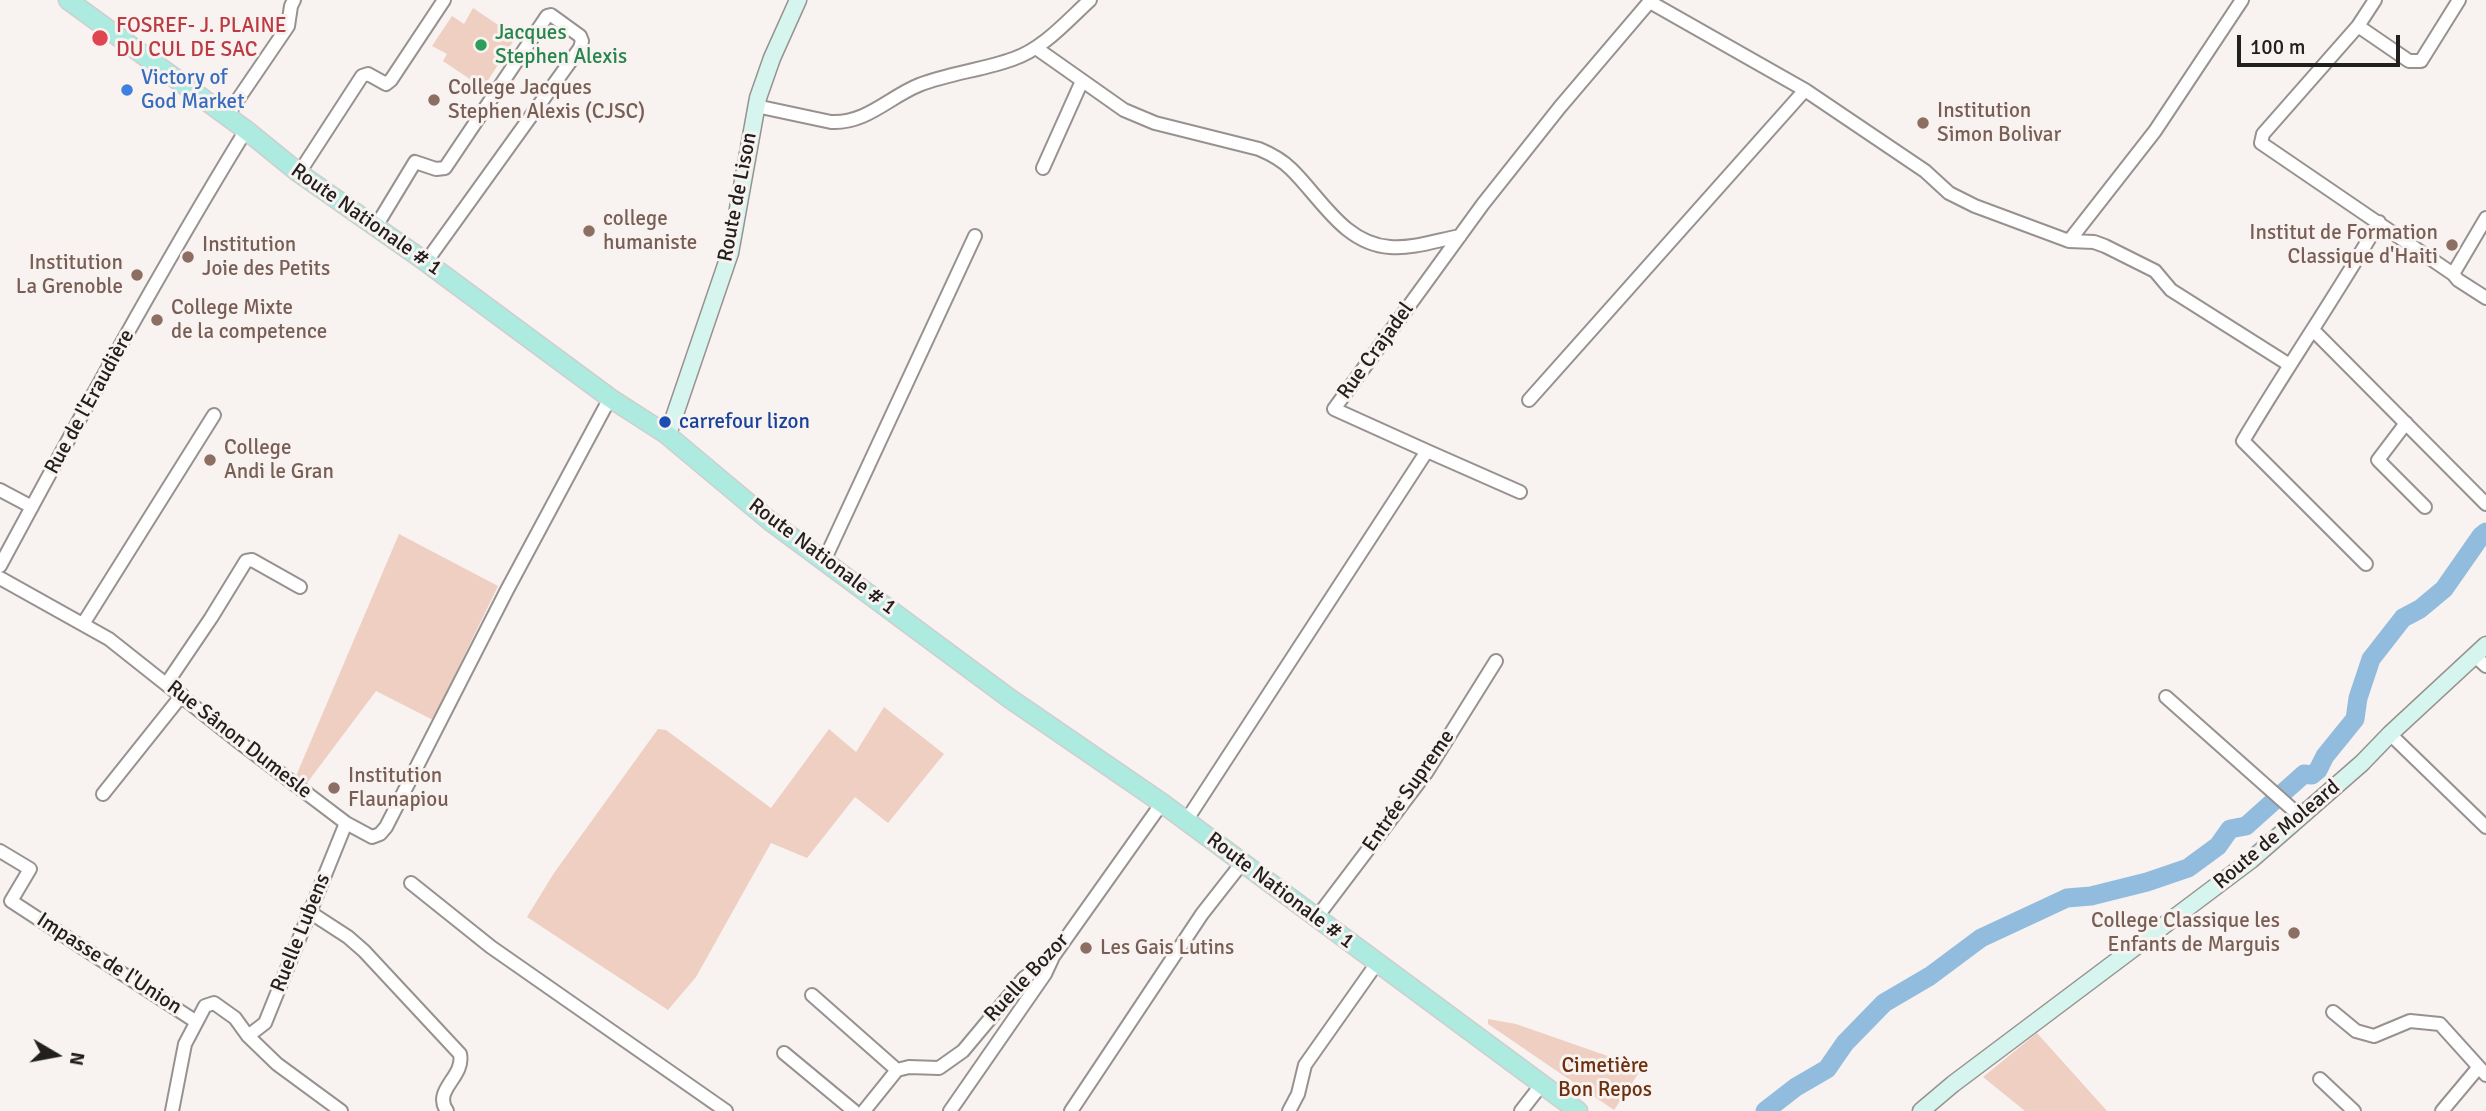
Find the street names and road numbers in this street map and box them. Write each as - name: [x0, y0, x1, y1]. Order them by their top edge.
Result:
- street label: Route de Lison: [713, 130, 763, 264]
- street label: Route Nationale # 1: [286, 158, 446, 282]
- street label: Rue Crajadel: [1332, 298, 1420, 404]
- street label: Rue de l'Eraudière: [40, 325, 140, 479]
- street label: Route Nationale # 1: [743, 493, 901, 621]
- street label: Rue Sânon Dumesle: [161, 675, 317, 805]
- street label: Entrée Supreme: [1358, 725, 1460, 857]
- street label: Route de Moleard: [2209, 775, 2345, 895]
- street label: Route Nationale # 1: [1201, 827, 1359, 955]
- street label: Ruelle Lubens: [266, 870, 336, 996]
- street label: Impasse de l'Union: [32, 908, 186, 1020]
- street label: Ruelle Bozor: [980, 928, 1074, 1028]

